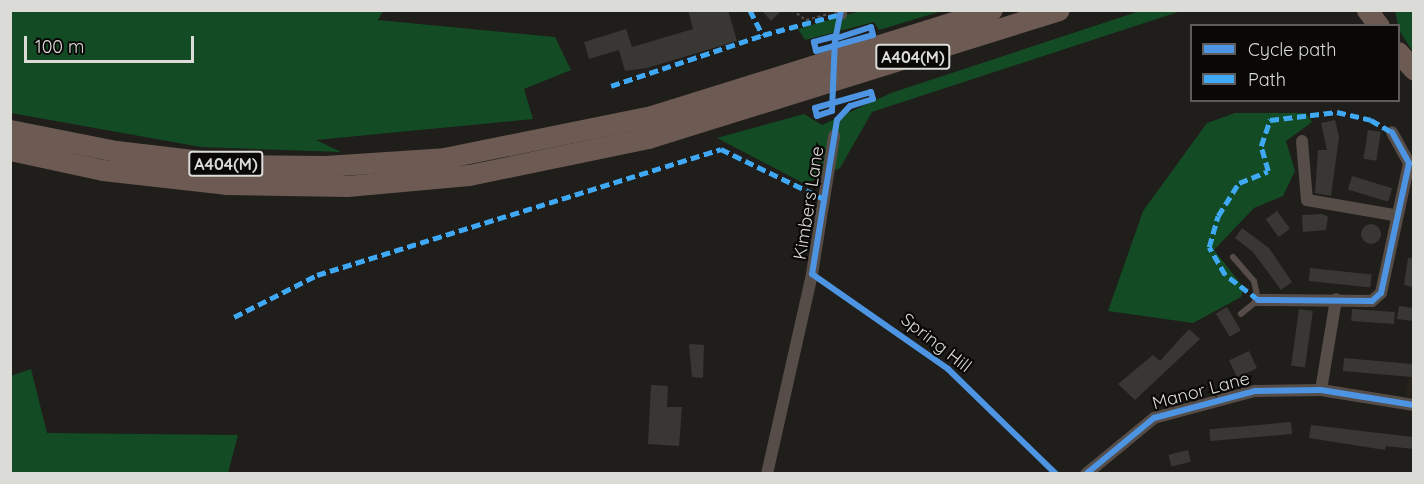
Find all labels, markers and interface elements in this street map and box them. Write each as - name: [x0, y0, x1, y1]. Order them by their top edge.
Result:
- scale bar: [27, 24, 196, 62]
- legend: [1190, 24, 1400, 102]
- text: 100 m: [35, 35, 84, 58]
- text: Cycle path: [1248, 38, 1336, 61]
- road number: A404(M): [874, 44, 952, 70]
- text: Path: [1248, 68, 1286, 91]
- street label: Kimbers Lane: [789, 145, 829, 261]
- road number: A404(M): [187, 151, 265, 177]
- street label: Spring Hill: [896, 309, 976, 377]
- street label: Manor Lane: [1150, 368, 1252, 414]

